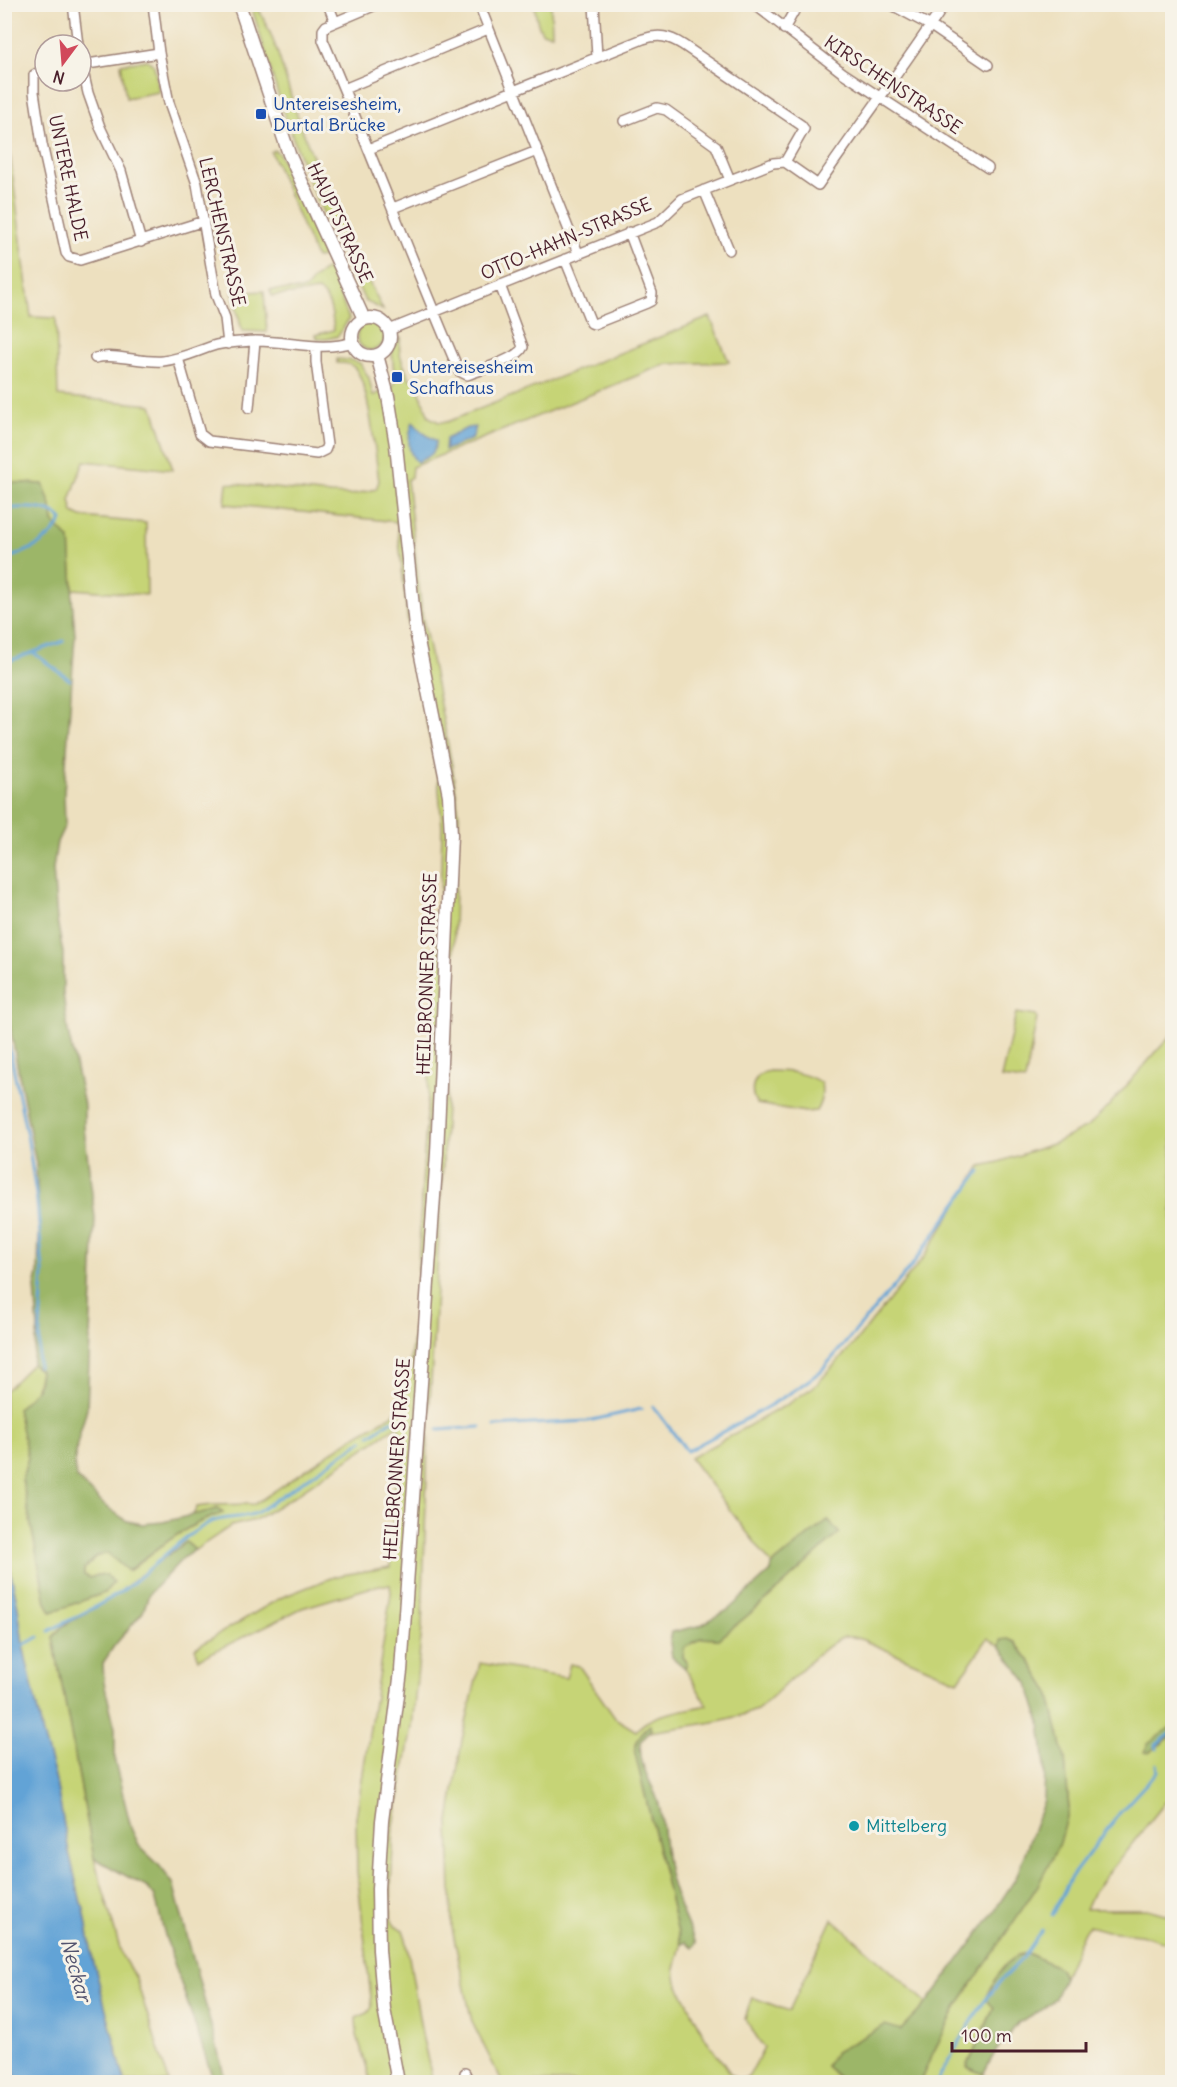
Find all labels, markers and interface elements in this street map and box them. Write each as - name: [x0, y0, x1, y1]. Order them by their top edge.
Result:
- street label: KIRSCHENSTRASSE: [820, 30, 966, 139]
- north arrow: [33, 33, 93, 93]
- text: N: [51, 66, 67, 89]
- place label: Untereisesheim, Durtal Brücke: [273, 92, 401, 136]
- marker: Untereisesheim, Durtal Brücke: [254, 107, 268, 121]
- street label: UNTERE HALDE: [44, 113, 93, 243]
- street label: LERCHENSTRASSE: [194, 155, 251, 309]
- street label: HAUPTSTRASSE: [303, 159, 378, 287]
- street label: OTTO-HAHN-STRASSE: [477, 192, 655, 285]
- place label: Untereisesheim Schafhaus: [409, 355, 534, 399]
- marker: Untereisesheim Schafhaus: [390, 370, 404, 384]
- street label: HEILBRONNER STRASSE: [411, 872, 442, 1076]
- street label: HEILBRONNER STRASSE: [378, 1357, 415, 1561]
- place label: Mittelberg: [866, 1814, 947, 1837]
- marker: Mittelberg: [847, 1819, 861, 1833]
- water label: Neckar: [56, 1936, 98, 2007]
- scale bar: [952, 2015, 1086, 2053]
- text: 100 m: [961, 2024, 1012, 2047]

